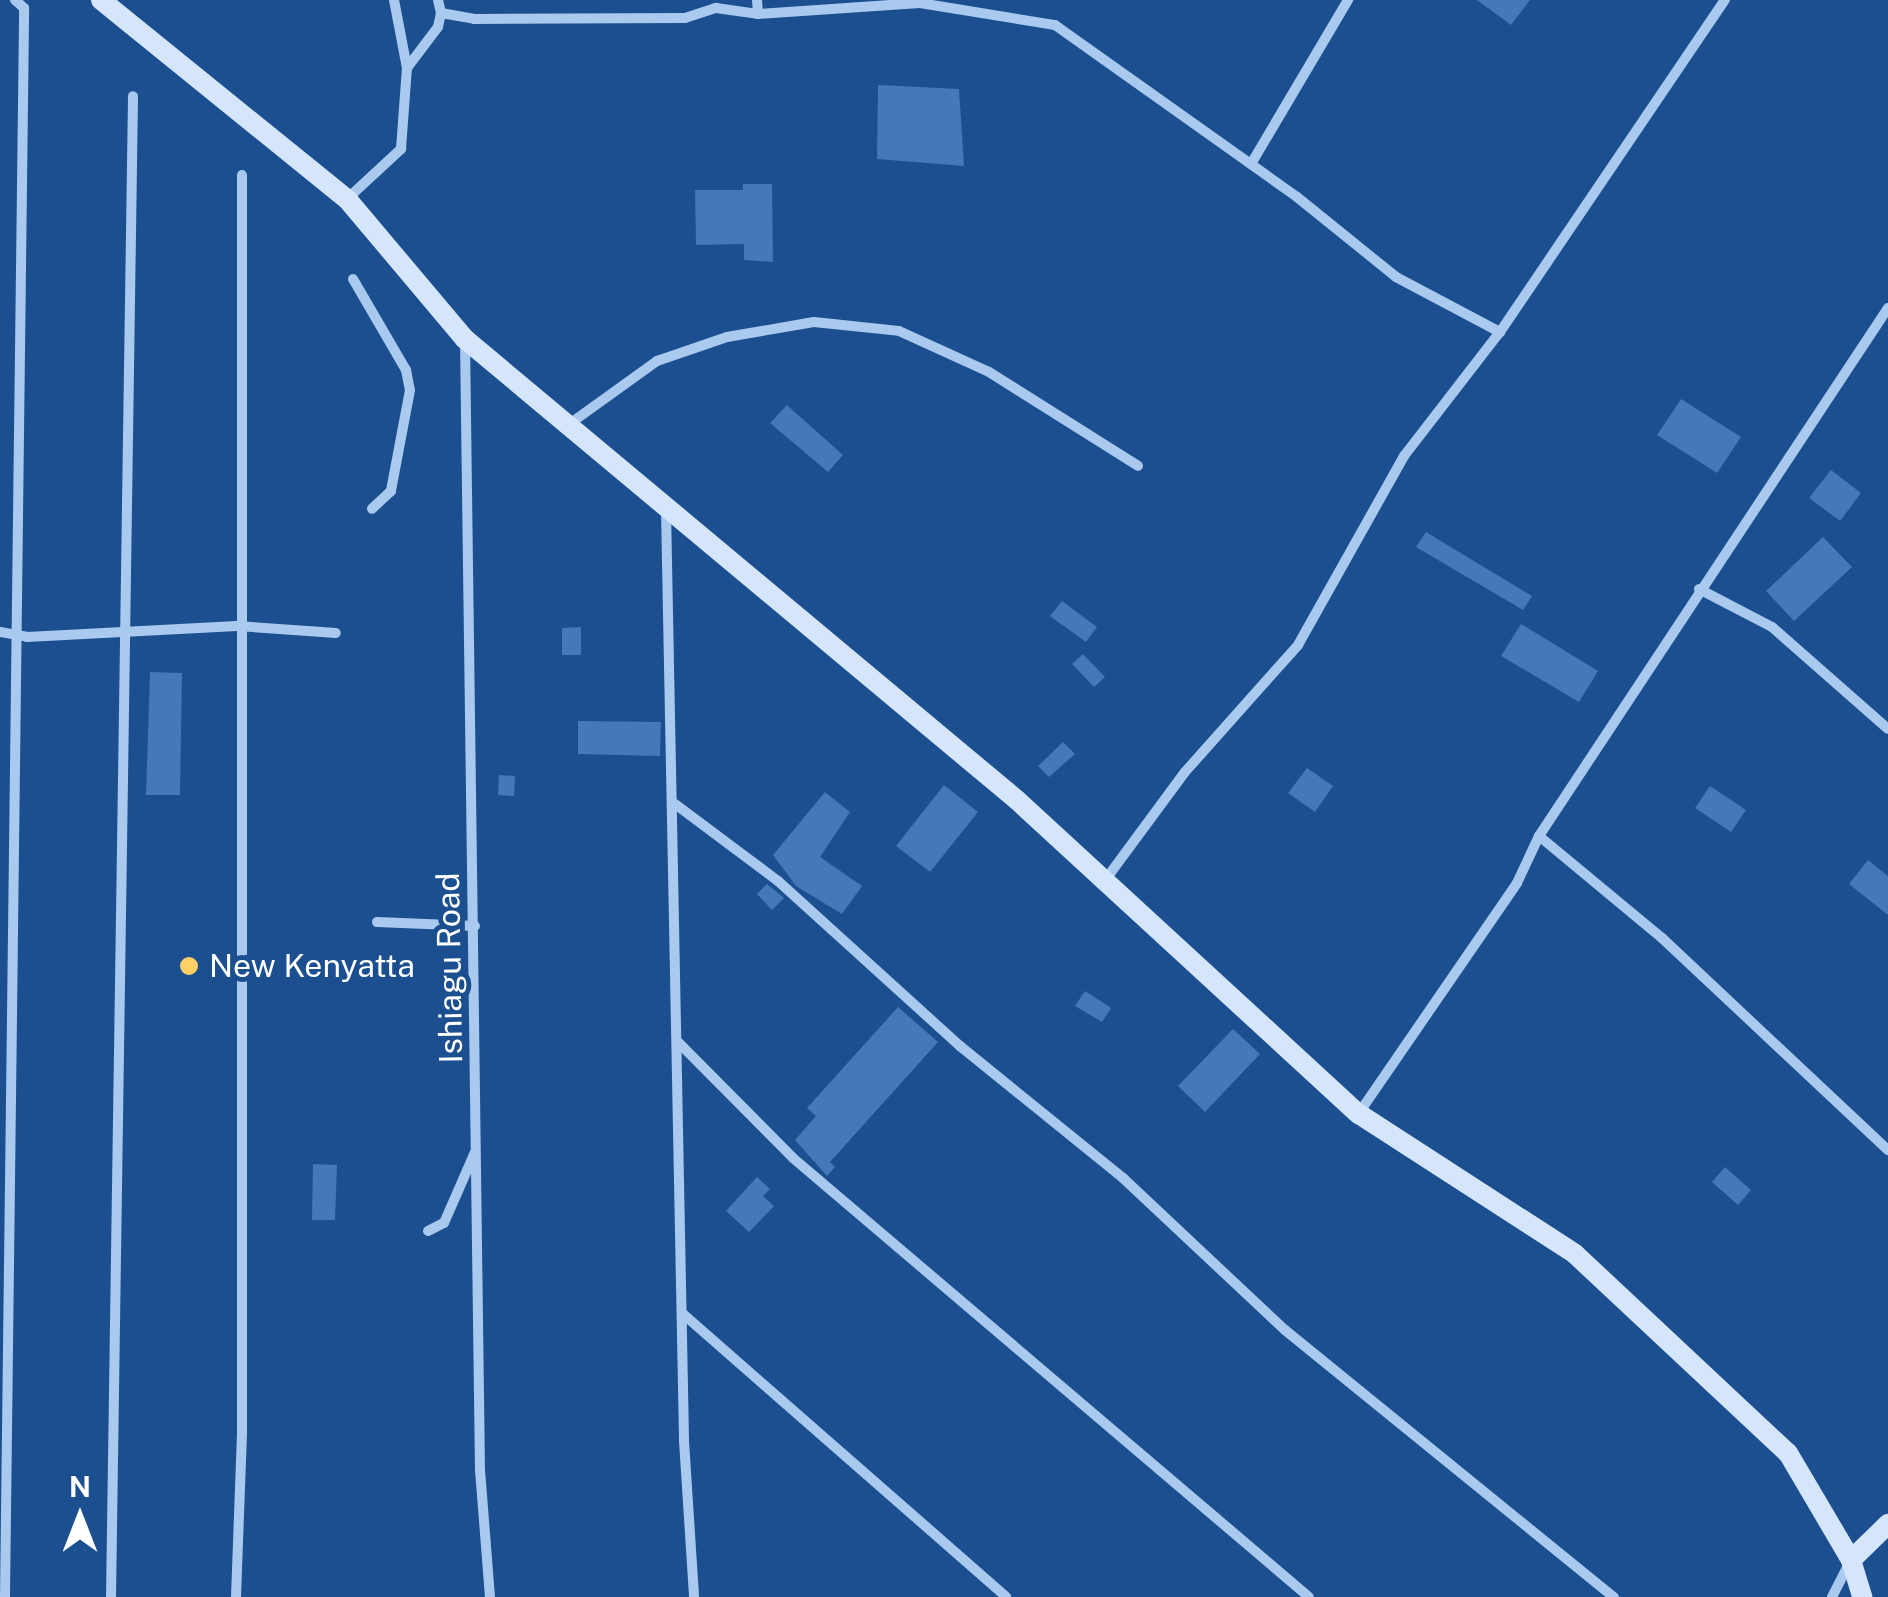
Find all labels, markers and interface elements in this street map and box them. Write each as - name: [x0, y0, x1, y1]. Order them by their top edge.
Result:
- street label: Ishiagu Road: [429, 872, 471, 1064]
- place label: New Kenyatta: [209, 947, 415, 985]
- marker: New Kenyatta: [178, 955, 200, 977]
- north arrow: [30, 1467, 130, 1567]
- text: N: [69, 1470, 91, 1503]

